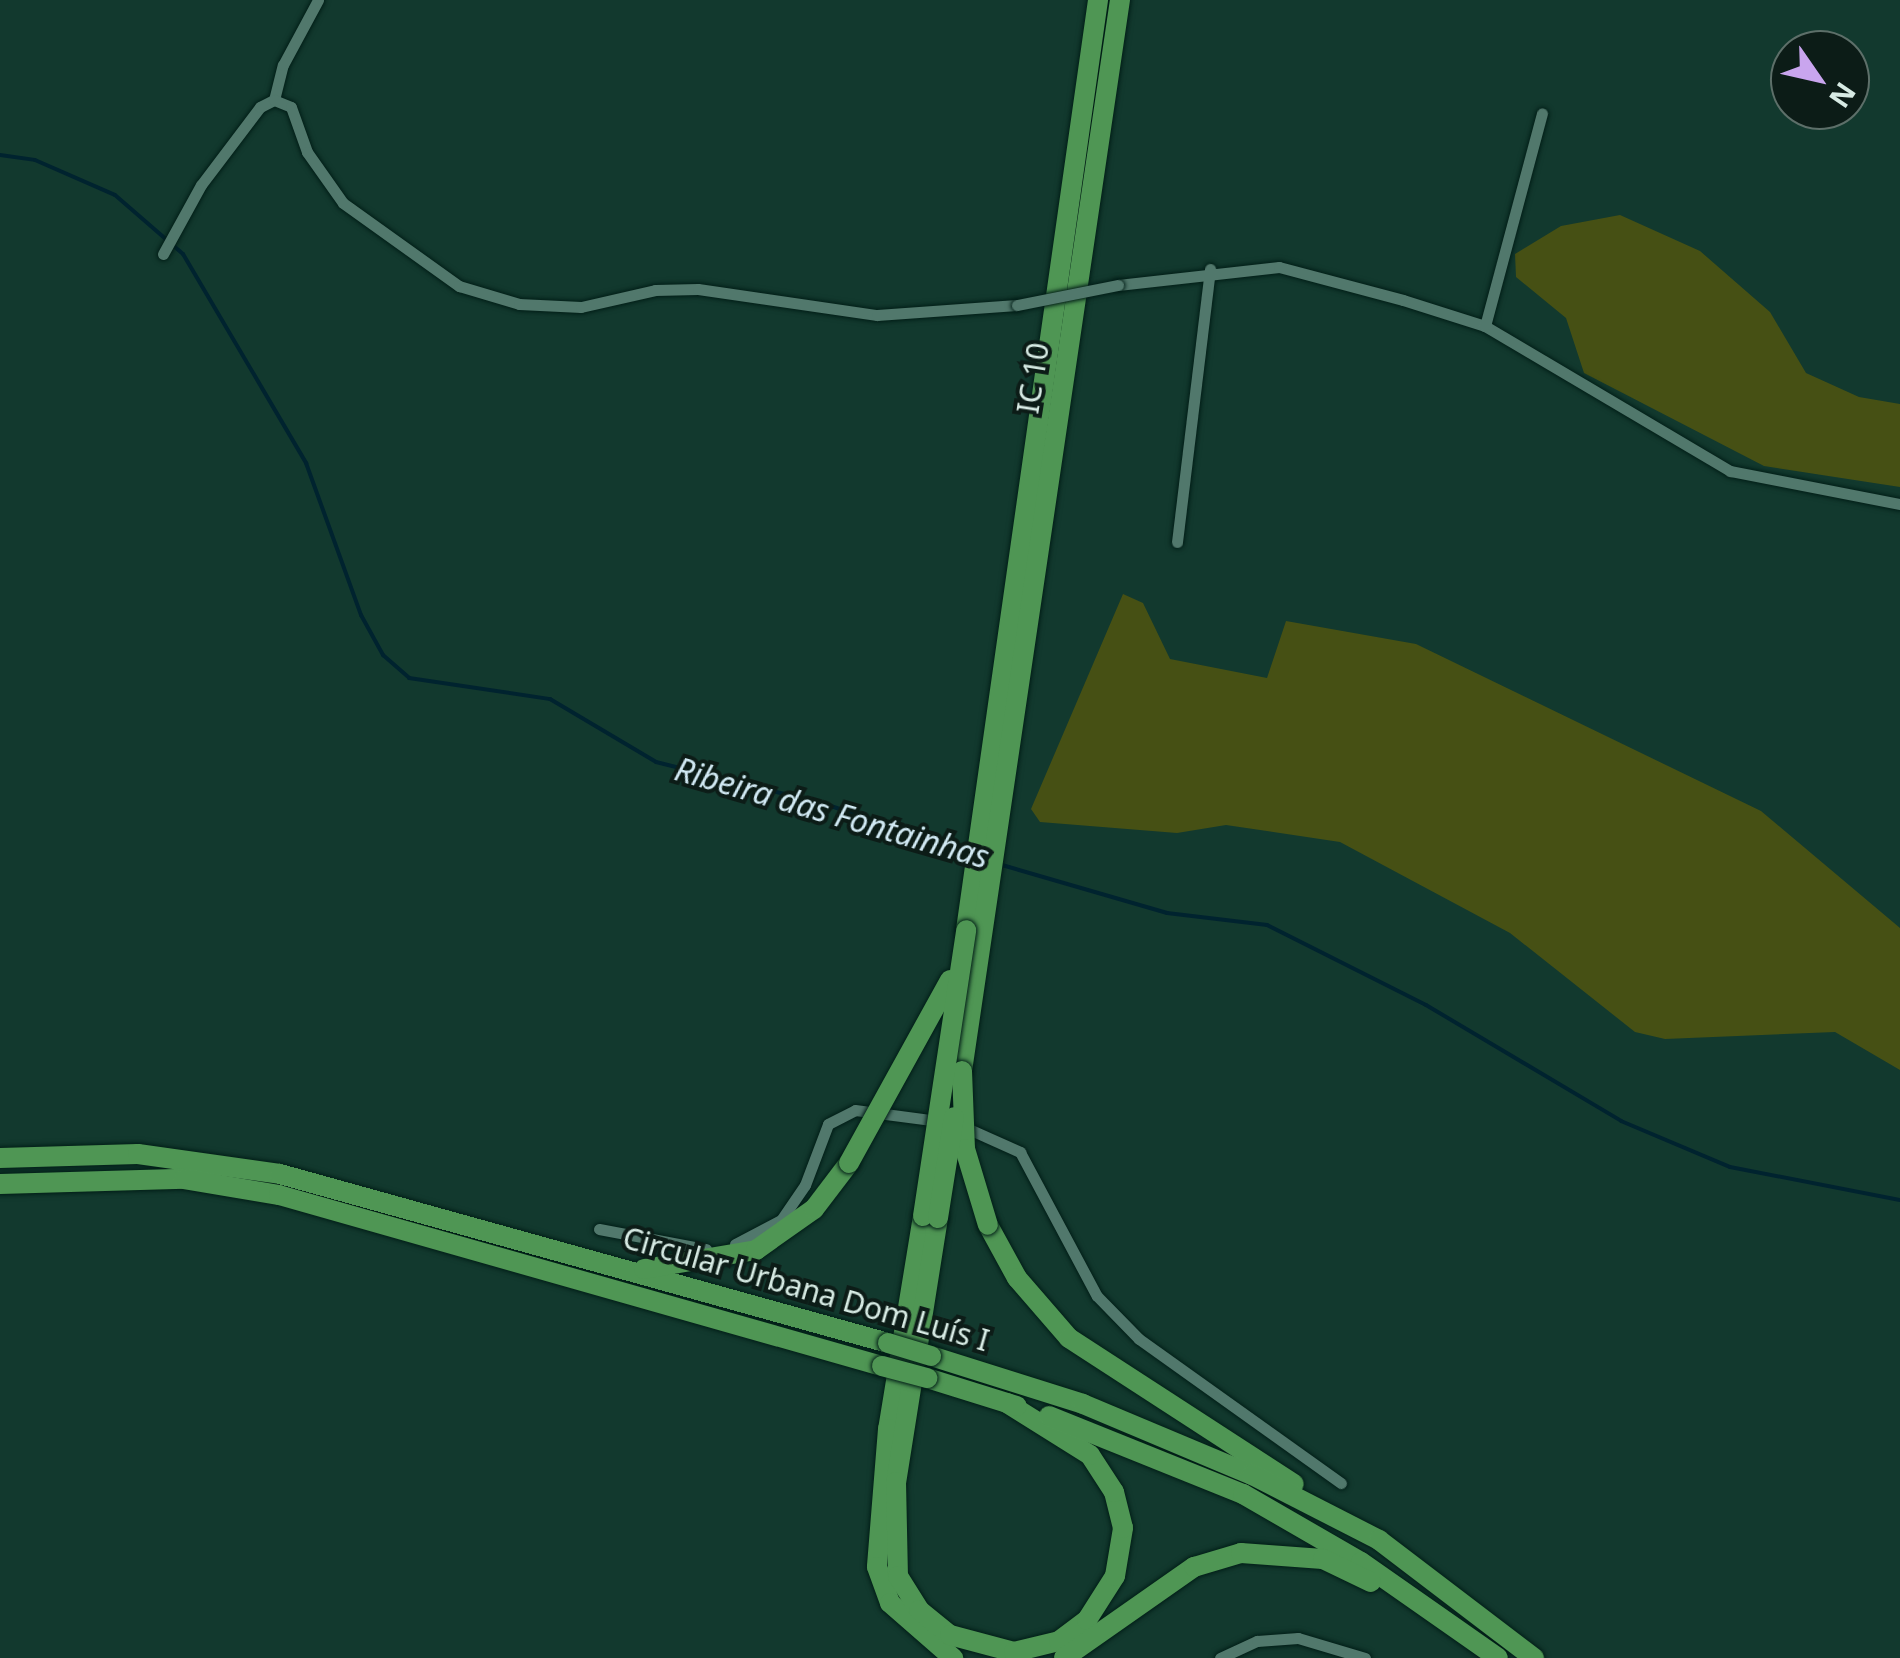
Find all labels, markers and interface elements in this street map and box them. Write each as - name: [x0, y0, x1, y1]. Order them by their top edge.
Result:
- north arrow: [1770, 30, 1870, 130]
- text: N: [1821, 76, 1865, 116]
- street label: IC 10: [1010, 340, 1056, 416]
- water label: Ribeira das Fontainhas: [671, 750, 993, 876]
- street label: Circular Urbana Dom Luís I: [619, 1219, 993, 1359]

